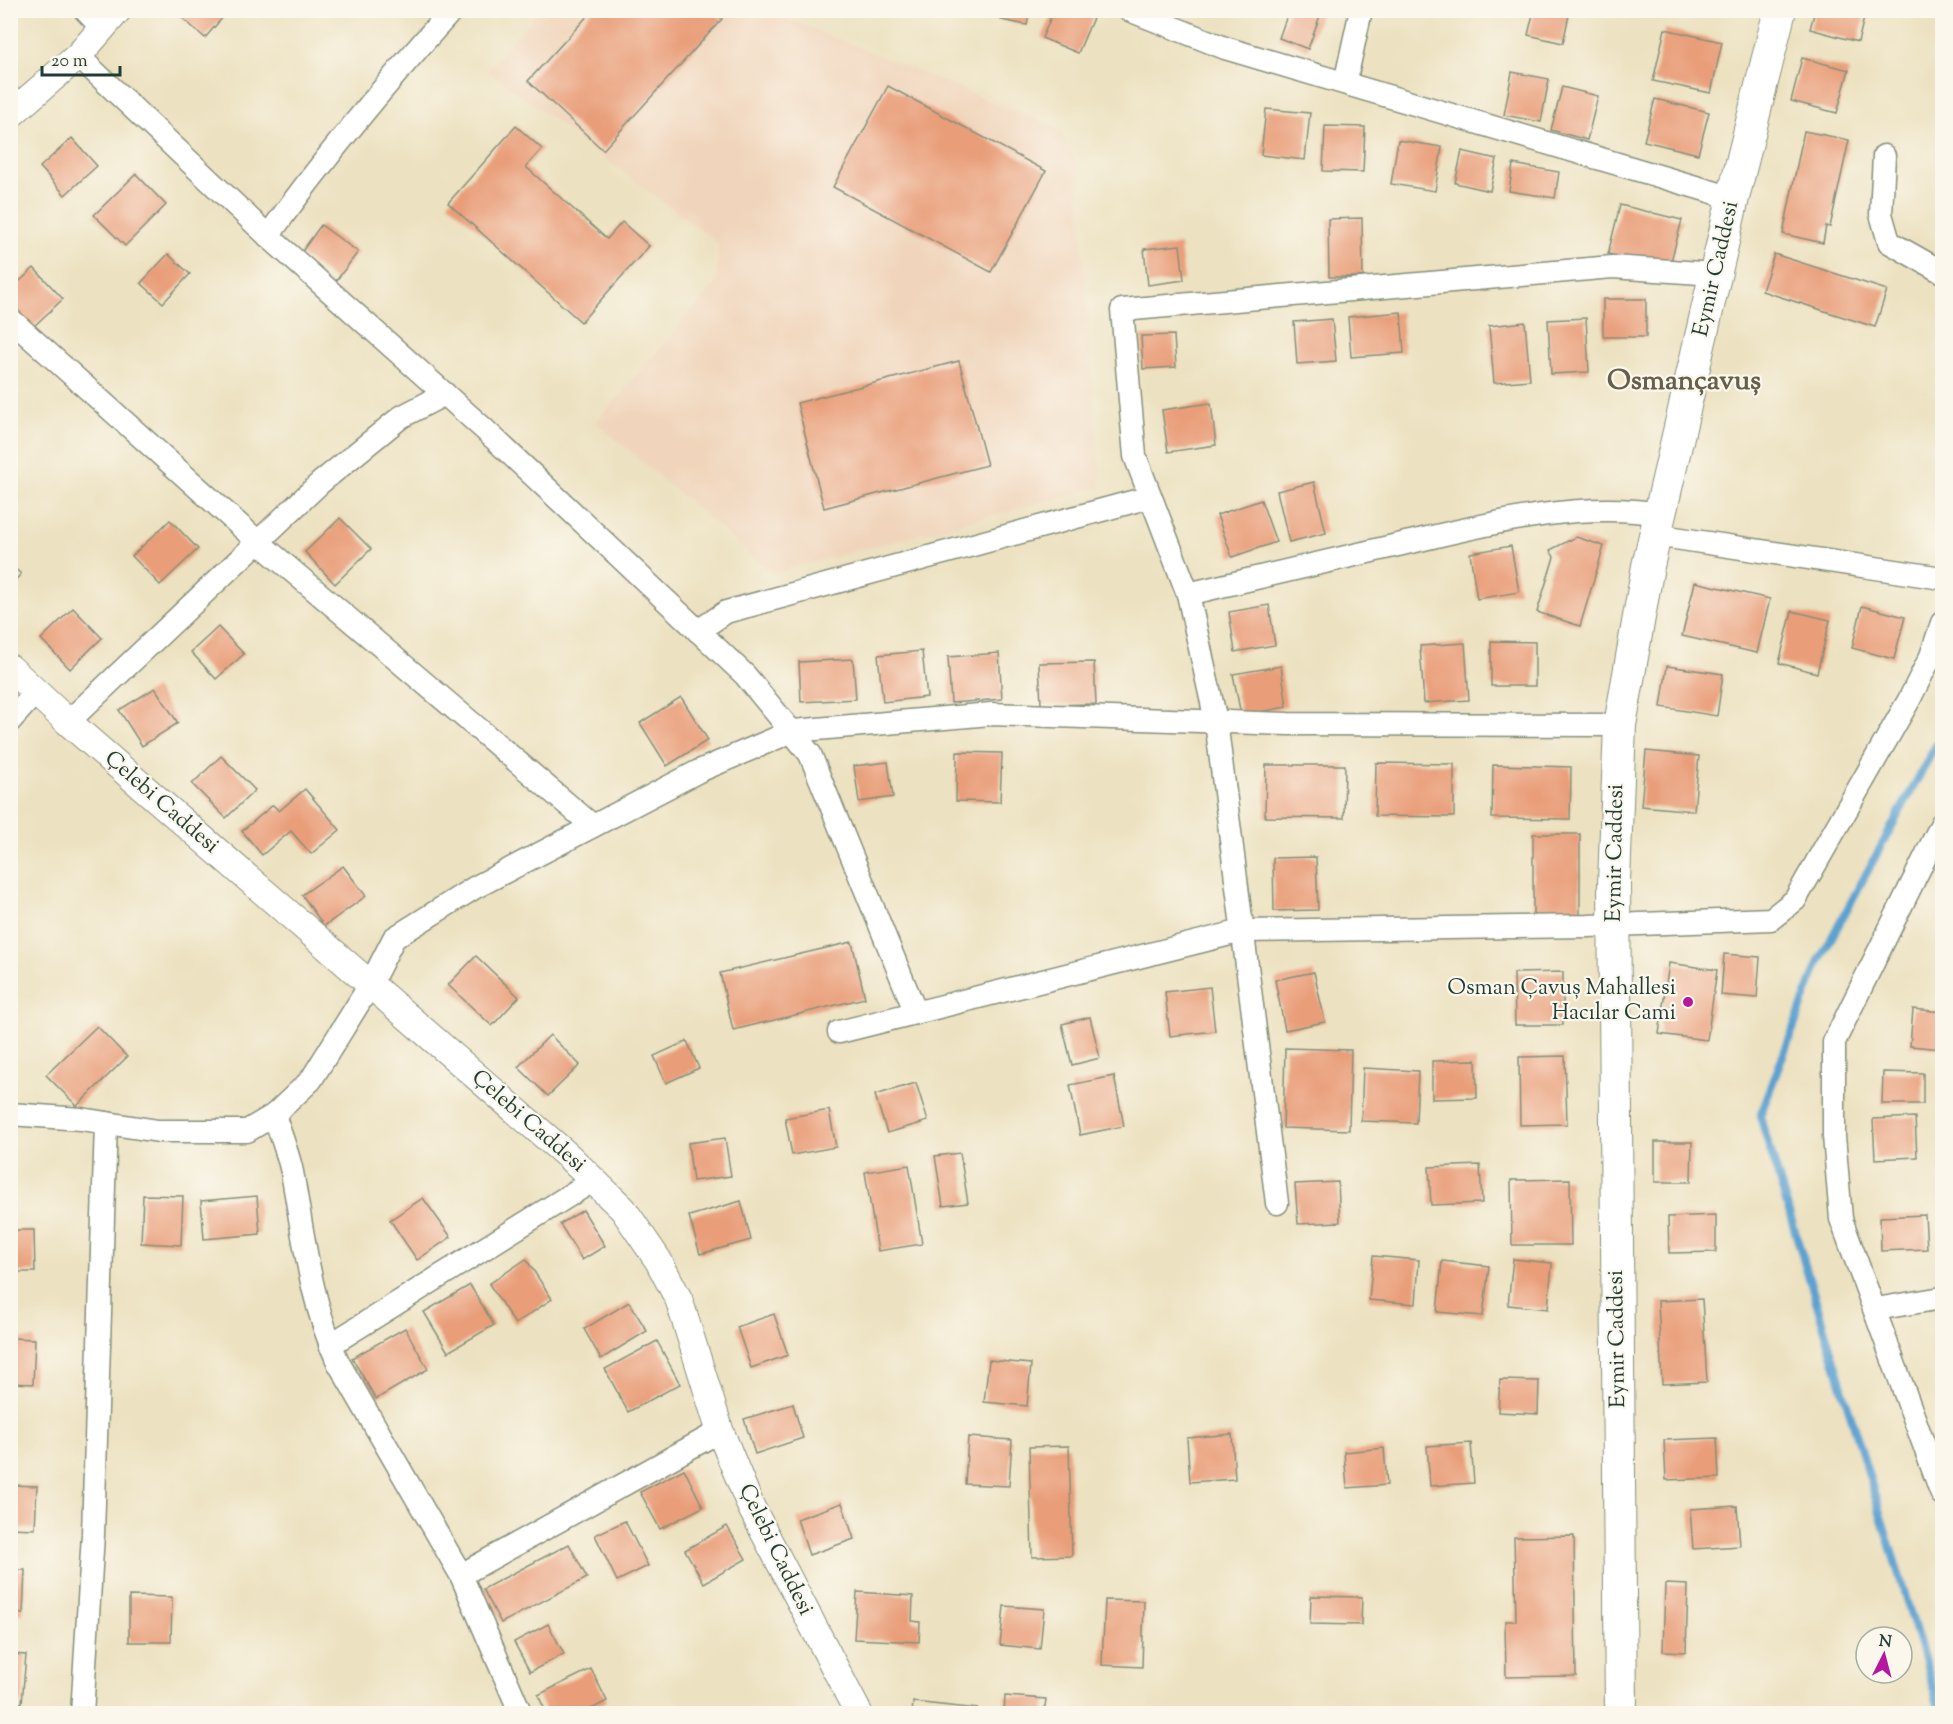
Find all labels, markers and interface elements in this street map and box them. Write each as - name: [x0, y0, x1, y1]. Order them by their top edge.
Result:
- scale bar: [42, 39, 120, 77]
- text: 20 m: [51, 49, 88, 75]
- street label: Eymir Caddesi: [1686, 198, 1748, 340]
- district label: Osmançavuş: [1607, 362, 1761, 402]
- street label: Çelebi Caddesi: [97, 744, 225, 862]
- street label: Eymir Caddesi: [1599, 784, 1633, 922]
- place label: Osman Çavuş Mahallesi Hacılar Cami: [1447, 973, 1676, 1030]
- marker: Osman Çavuş Mahallesi Hacılar Cami: [1681, 995, 1695, 1009]
- street label: Çelebi Caddesi: [464, 1063, 592, 1181]
- street label: Eymir Caddesi: [1601, 1270, 1635, 1408]
- street label: Çelebi Caddesi: [729, 1479, 821, 1621]
- north arrow: [1854, 1625, 1914, 1685]
- text: N: [1878, 1630, 1893, 1655]

